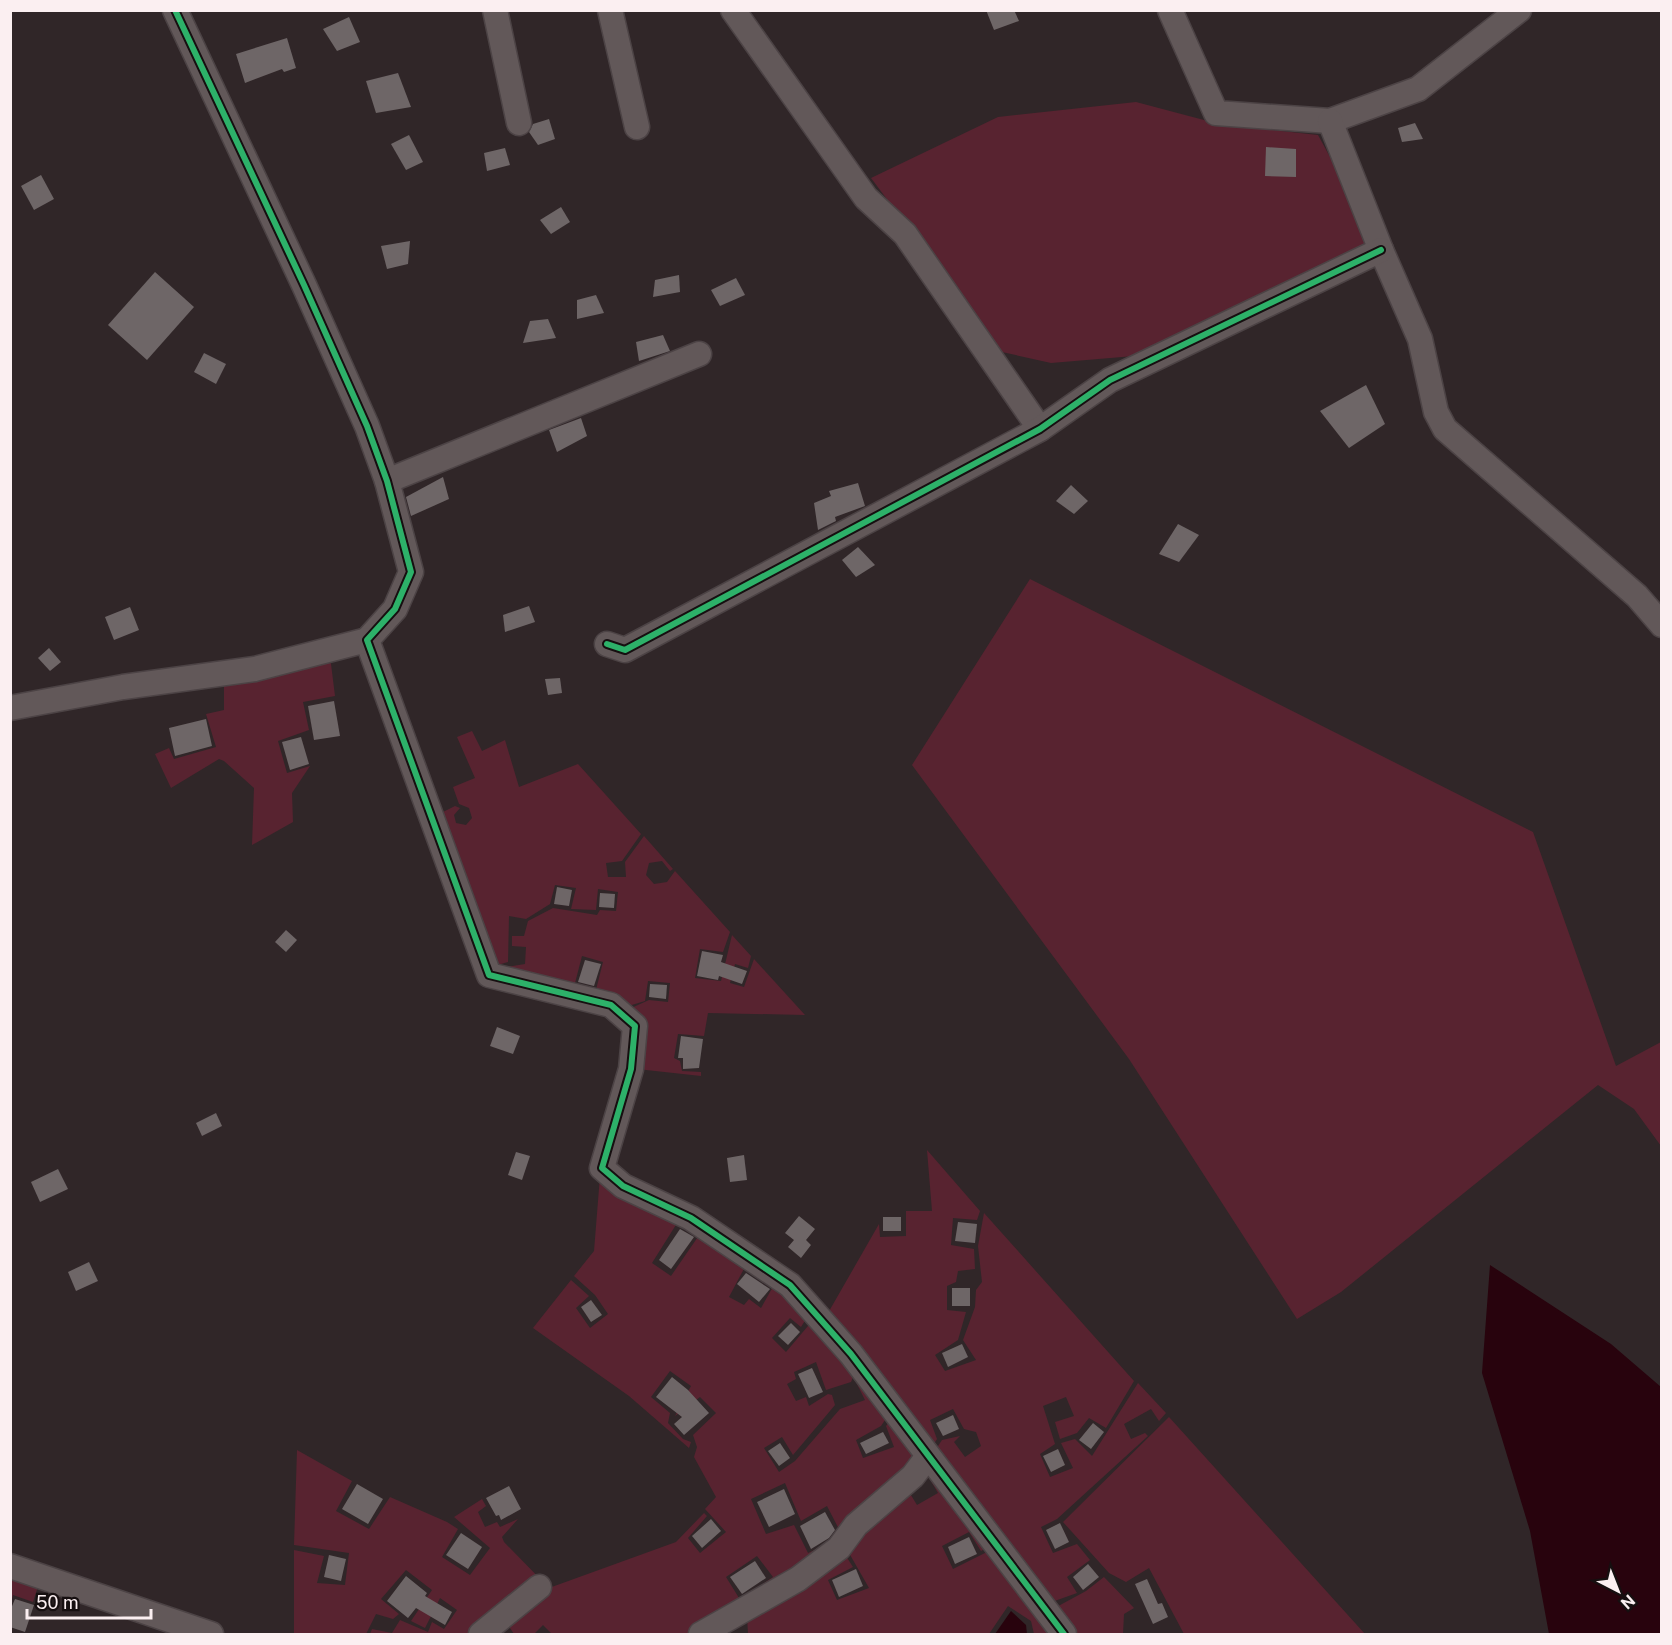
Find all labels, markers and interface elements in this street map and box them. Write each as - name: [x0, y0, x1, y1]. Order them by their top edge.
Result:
- north arrow: [1588, 1561, 1648, 1621]
- scale bar: [27, 1582, 152, 1620]
- text: N: [1617, 1591, 1639, 1613]
- text: 50 m: [36, 1592, 79, 1613]

